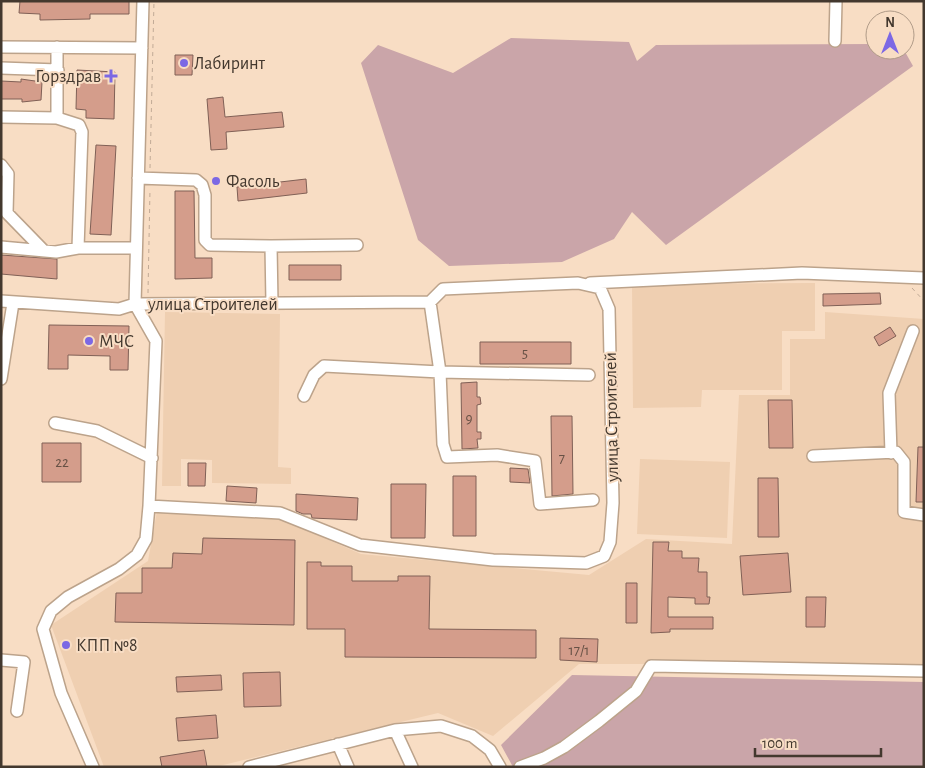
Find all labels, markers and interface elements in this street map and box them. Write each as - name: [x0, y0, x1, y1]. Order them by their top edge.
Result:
- north arrow: [865, 10, 915, 60]
- text: N: [885, 16, 895, 30]
- place label: Лабиринт: [194, 54, 265, 73]
- marker: Лабиринт: [178, 57, 190, 69]
- place label: Горздрав: [35, 68, 101, 86]
- marker: Горздрав: [105, 70, 117, 82]
- place label: Фасоль: [226, 173, 280, 191]
- marker: Фасоль: [210, 175, 222, 187]
- street label: улица Строителей: [147, 296, 278, 314]
- place label: МЧС: [99, 333, 134, 351]
- marker: МЧС: [83, 335, 95, 347]
- house number: 5: [522, 346, 528, 361]
- street label: улица Строителей: [602, 352, 622, 483]
- house number: 9: [465, 411, 473, 426]
- house number: 7: [559, 451, 565, 466]
- house number: 22: [55, 455, 69, 470]
- place label: КПП №8: [76, 637, 138, 655]
- marker: КПП №8: [60, 639, 72, 651]
- house number: 17/1: [569, 643, 589, 658]
- scale bar: [755, 726, 881, 758]
- text: 100 m: [762, 736, 797, 751]

